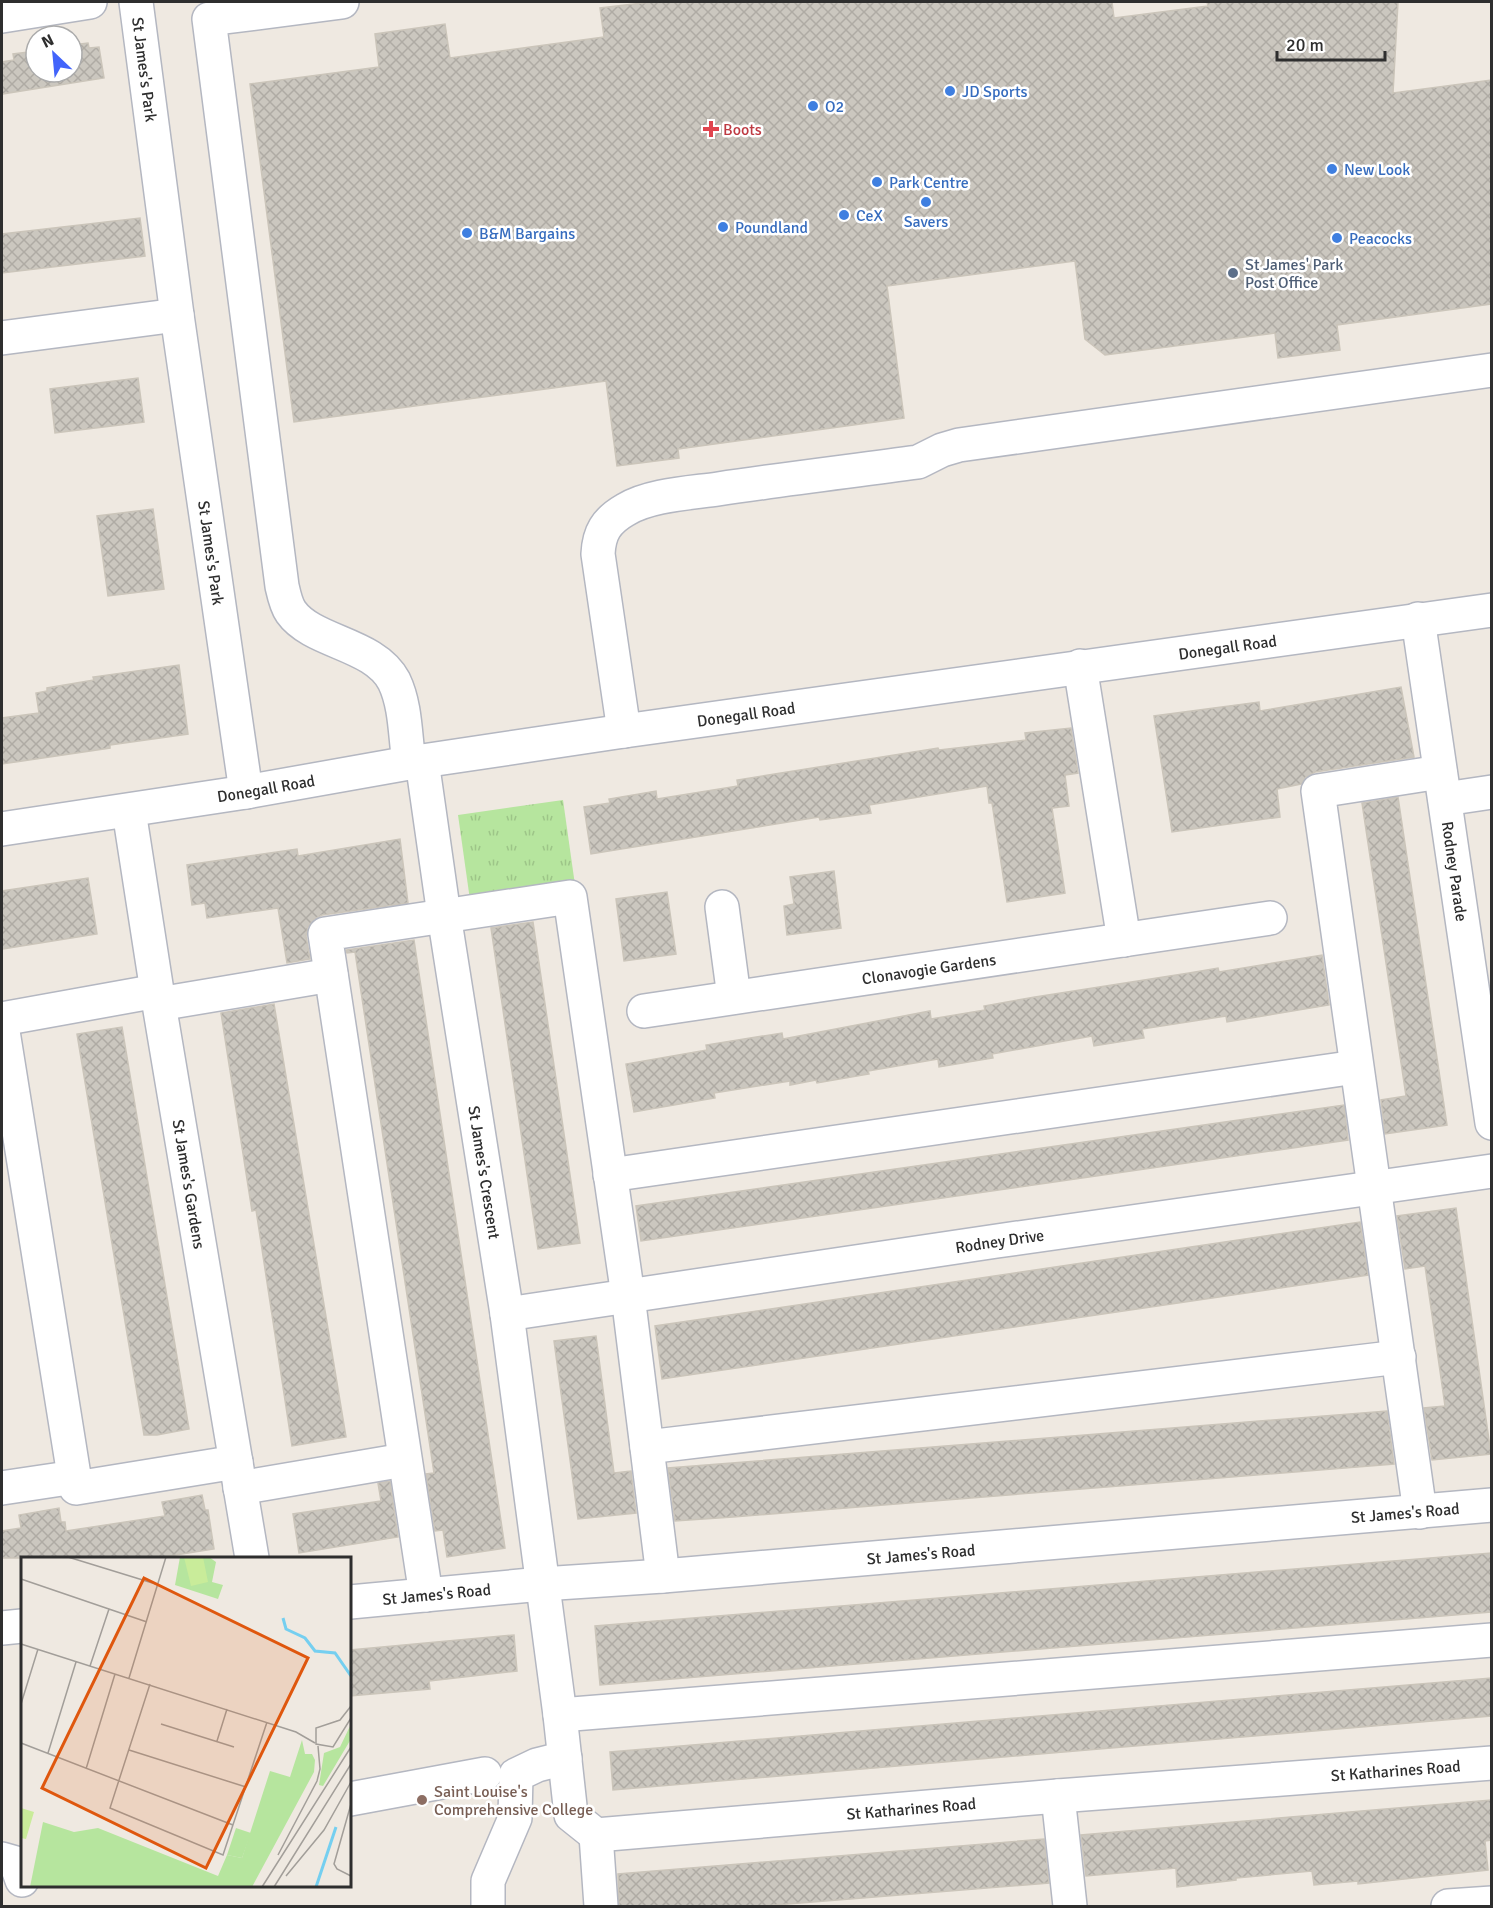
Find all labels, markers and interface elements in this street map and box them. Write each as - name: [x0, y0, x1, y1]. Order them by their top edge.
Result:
- street label: St James's Park: [127, 16, 161, 123]
- north arrow: [24, 24, 84, 84]
- scale bar: [1277, 24, 1385, 62]
- text: N: [38, 30, 57, 53]
- text: 20 m: [1286, 34, 1324, 56]
- place label: JD Sports: [962, 82, 1028, 102]
- marker: JD Sports: [943, 84, 957, 98]
- place label: O2: [825, 97, 844, 117]
- marker: O2: [806, 99, 820, 113]
- place label: Boots: [723, 120, 762, 140]
- marker: Boots: [704, 122, 718, 136]
- place label: New Look: [1344, 160, 1410, 180]
- marker: New Look: [1325, 162, 1339, 176]
- place label: Park Centre: [889, 173, 969, 193]
- marker: Park Centre: [870, 175, 884, 189]
- marker: Savers: [919, 195, 933, 209]
- place label: CeX: [856, 206, 884, 226]
- marker: CeX: [837, 208, 851, 222]
- place label: Savers: [904, 212, 948, 232]
- place label: Poundland: [735, 218, 808, 238]
- marker: Poundland: [716, 220, 730, 234]
- place label: B&M Bargains: [479, 224, 575, 244]
- marker: B&M Bargains: [460, 226, 474, 240]
- place label: Peacocks: [1349, 229, 1412, 249]
- marker: Peacocks: [1330, 231, 1344, 245]
- place label: St James' Park Post Office: [1245, 255, 1343, 293]
- marker: St James' Park Post Office: [1226, 266, 1240, 280]
- street label: St James's Park: [193, 499, 228, 607]
- street label: Donegall Road: [1177, 631, 1278, 665]
- street label: Donegall Road: [696, 698, 797, 732]
- street label: Donegall Road: [216, 771, 317, 807]
- street label: Rodney Parade: [1437, 820, 1471, 923]
- street label: Clonavogie Gardens: [861, 950, 997, 989]
- street label: St James's Crescent: [463, 1104, 504, 1241]
- street label: St James's Gardens: [168, 1118, 209, 1251]
- street label: Rodney Drive: [954, 1225, 1045, 1258]
- street label: St James's Road: [1350, 1499, 1460, 1528]
- street label: St James's Road: [866, 1540, 976, 1570]
- inset map: [21, 1557, 351, 1887]
- street label: St James's Road: [382, 1580, 492, 1610]
- street label: St Katharines Road: [1330, 1756, 1461, 1786]
- place label: Saint Louise's Comprehensive College: [434, 1782, 593, 1820]
- marker: Saint Louise's Comprehensive College: [415, 1793, 429, 1807]
- street label: St Katharines Road: [846, 1794, 977, 1825]

